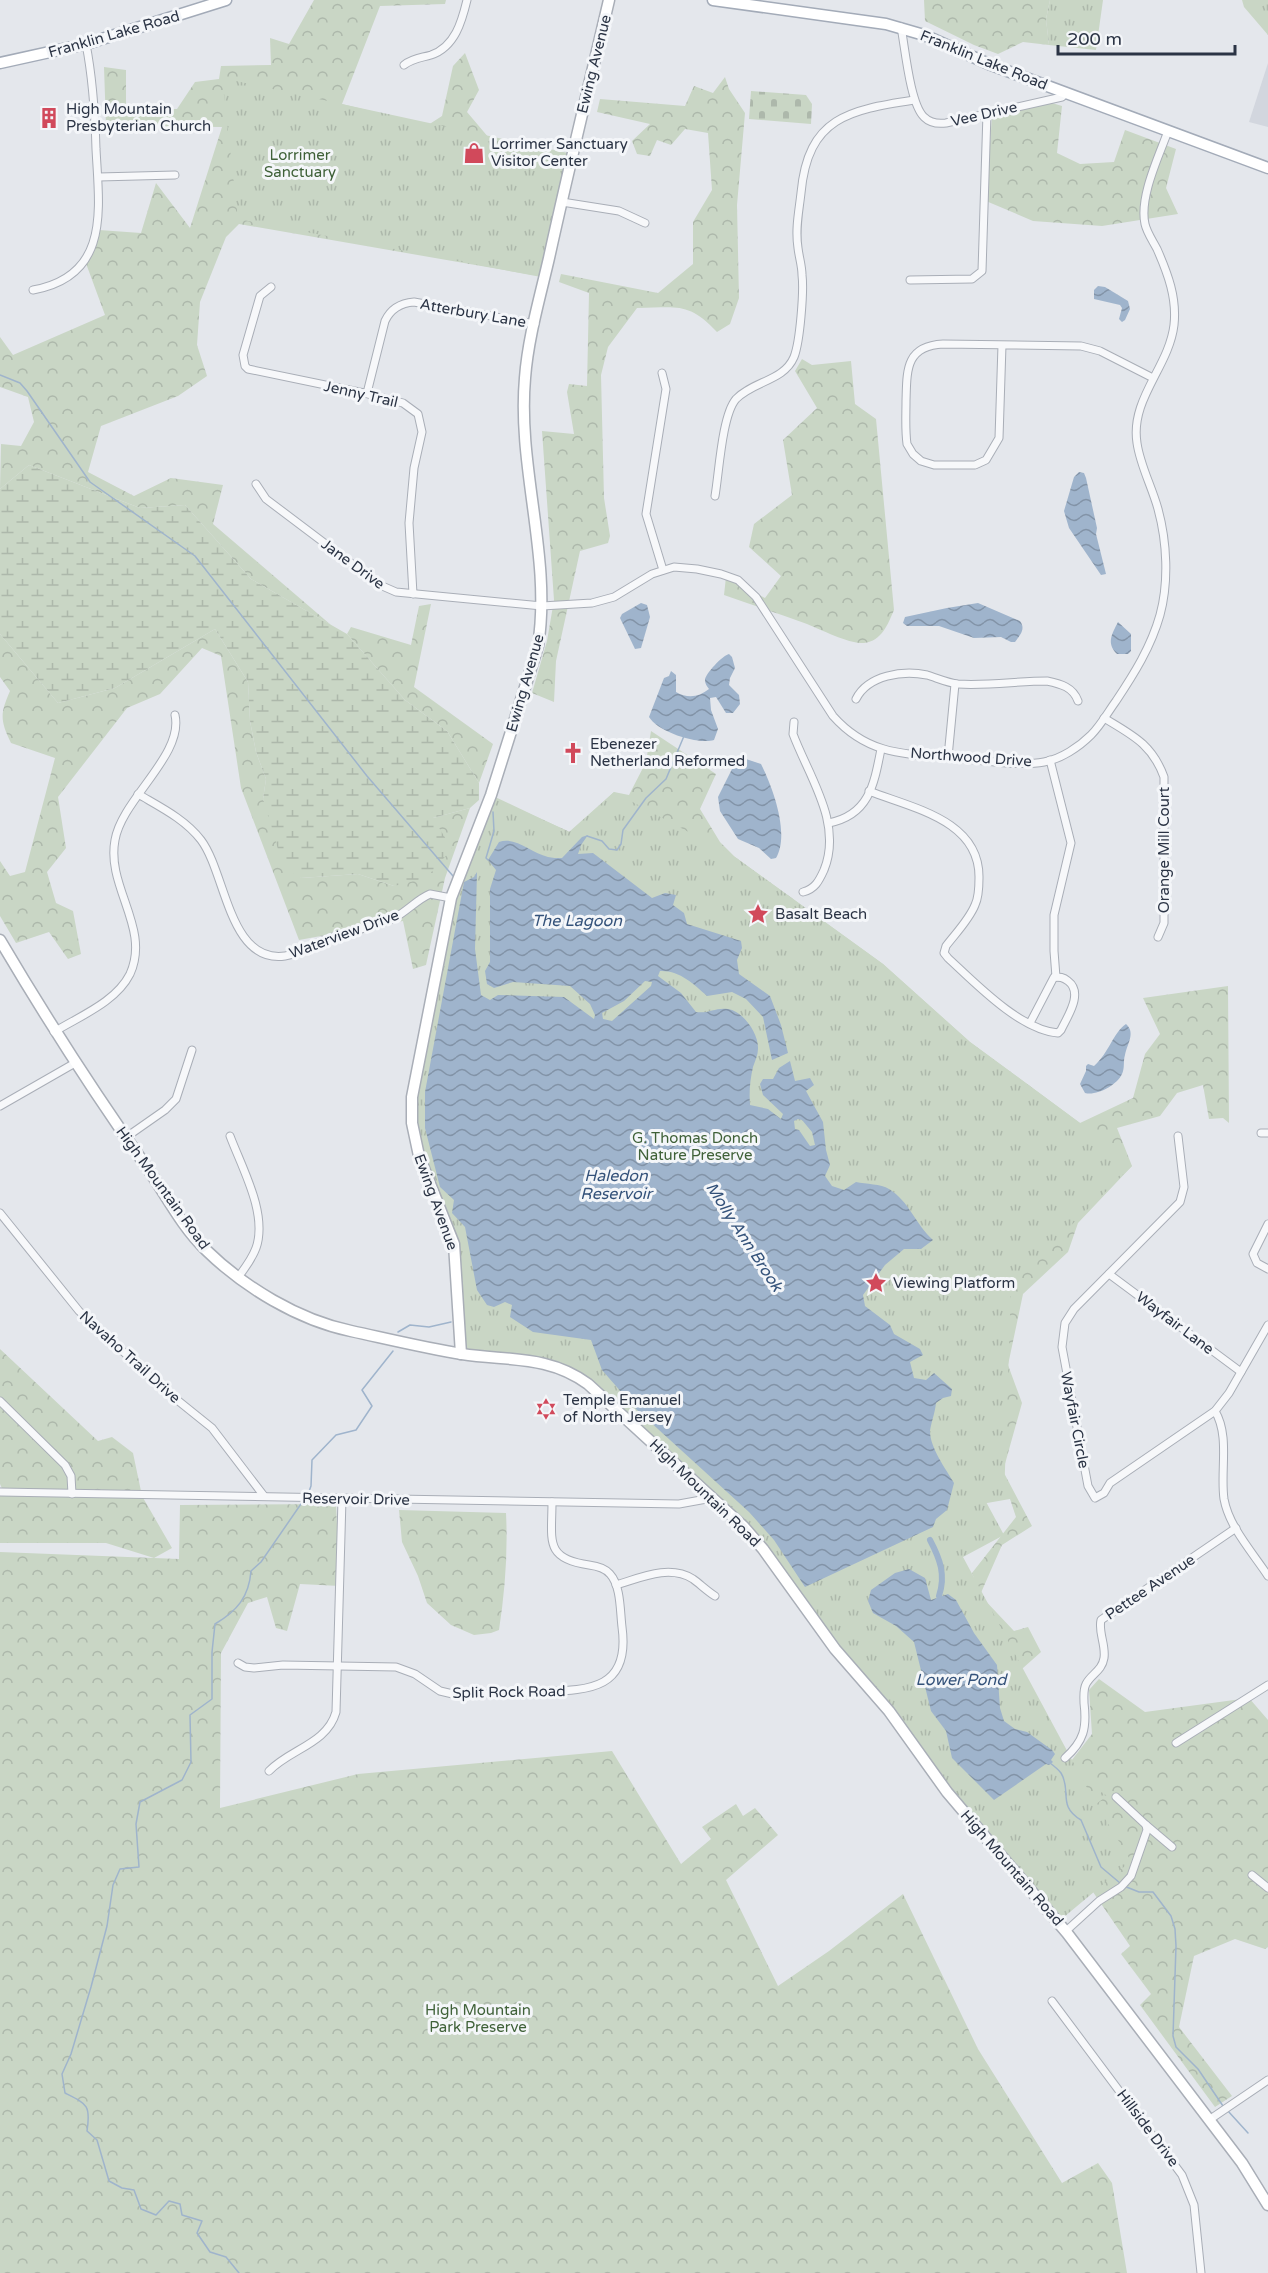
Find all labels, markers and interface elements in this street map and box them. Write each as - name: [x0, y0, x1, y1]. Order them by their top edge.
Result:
- street label: Franklin Lake Road: [46, 7, 182, 61]
- street label: Ewing Avenue: [573, 13, 615, 115]
- scale bar: [1058, 18, 1235, 56]
- street label: Franklin Lake Road: [918, 26, 1050, 94]
- text: 200 m: [1067, 28, 1122, 50]
- street label: Vee Drive: [949, 98, 1019, 130]
- place label: High Mountain Presbyterian Church: [66, 100, 211, 135]
- building icon: High Mountain Presbyterian Church: [37, 106, 61, 130]
- place label: Lorrimer Sanctuary Visitor Center: [491, 135, 628, 170]
- shop icon: Lorrimer Sanctuary Visitor Center: [462, 141, 486, 165]
- park label: Lorrimer Sanctuary: [264, 146, 336, 181]
- street label: Atterbury Lane: [419, 295, 527, 331]
- street label: Jenny Trail: [322, 377, 400, 411]
- street label: Jane Drive: [318, 535, 388, 593]
- street label: Ewing Avenue: [502, 632, 548, 734]
- place label: Ebenezer Netherland Reformed: [590, 735, 745, 770]
- church icon: Ebenezer Netherland Reformed: [561, 741, 585, 765]
- street label: Northwood Drive: [910, 744, 1032, 770]
- street label: Orange Mill Court: [1155, 786, 1173, 913]
- place icon: Basalt Beach: [746, 902, 770, 926]
- place label: Basalt Beach: [775, 905, 867, 923]
- street label: Waterview Drive: [287, 906, 401, 962]
- water label: The Lagoon: [532, 911, 623, 931]
- street label: High Mountain Road: [112, 1123, 214, 1253]
- park label: G. Thomas Donch Nature Preserve: [632, 1129, 758, 1164]
- street label: Ewing Avenue: [410, 1151, 462, 1253]
- water label: Haledon Reservoir: [580, 1166, 654, 1204]
- water label: Molly Ann Brook: [701, 1179, 787, 1296]
- place icon: Viewing Platform: [864, 1271, 888, 1295]
- place label: Viewing Platform: [893, 1274, 1015, 1292]
- street label: Wayfair Lane: [1132, 1288, 1218, 1358]
- street label: Navaho Trail Drive: [76, 1307, 184, 1407]
- street label: Wayfair Circle: [1057, 1370, 1093, 1470]
- place label: Temple Emanuel of North Jersey: [563, 1391, 681, 1426]
- synagogue icon: Temple Emanuel of North Jersey: [534, 1397, 558, 1421]
- street label: High Mountain Road: [646, 1435, 764, 1551]
- street label: Reservoir Drive: [302, 1489, 410, 1509]
- street label: Pettee Avenue: [1102, 1550, 1198, 1624]
- water label: Lower Pond: [916, 1670, 1008, 1690]
- street label: Split Rock Road: [452, 1682, 566, 1702]
- street label: High Mountain Road: [957, 1806, 1067, 1930]
- park label: High Mountain Park Preserve: [425, 2001, 531, 2036]
- street label: Hillside Drive: [1113, 2086, 1183, 2170]

